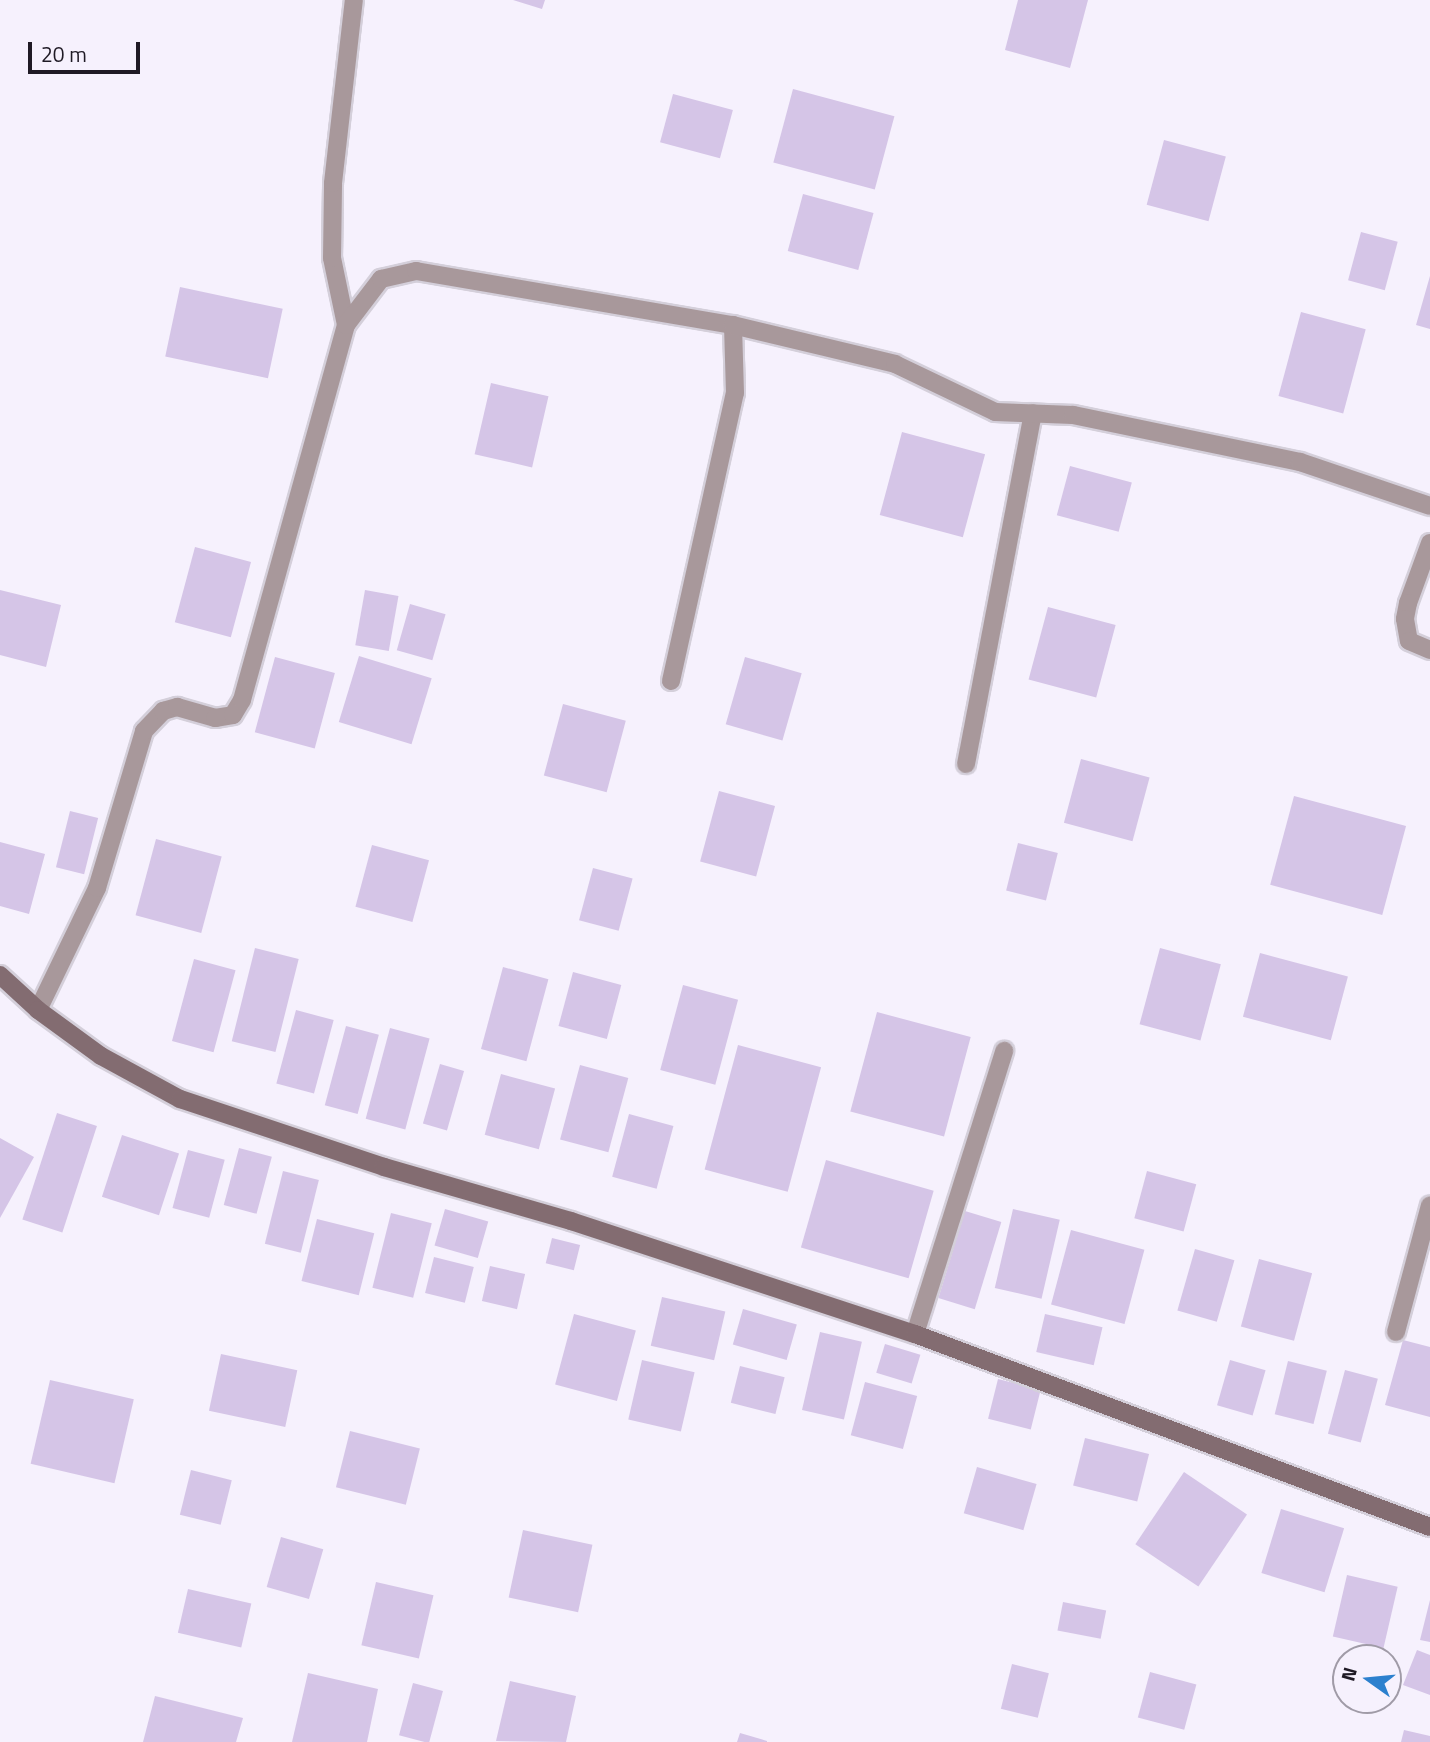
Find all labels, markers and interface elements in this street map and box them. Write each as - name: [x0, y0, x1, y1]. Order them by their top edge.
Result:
- scale bar: [32, 28, 144, 72]
- text: 20 m: [41, 38, 87, 70]
- north arrow: [1332, 1644, 1402, 1714]
- text: N: [1332, 1664, 1364, 1684]

